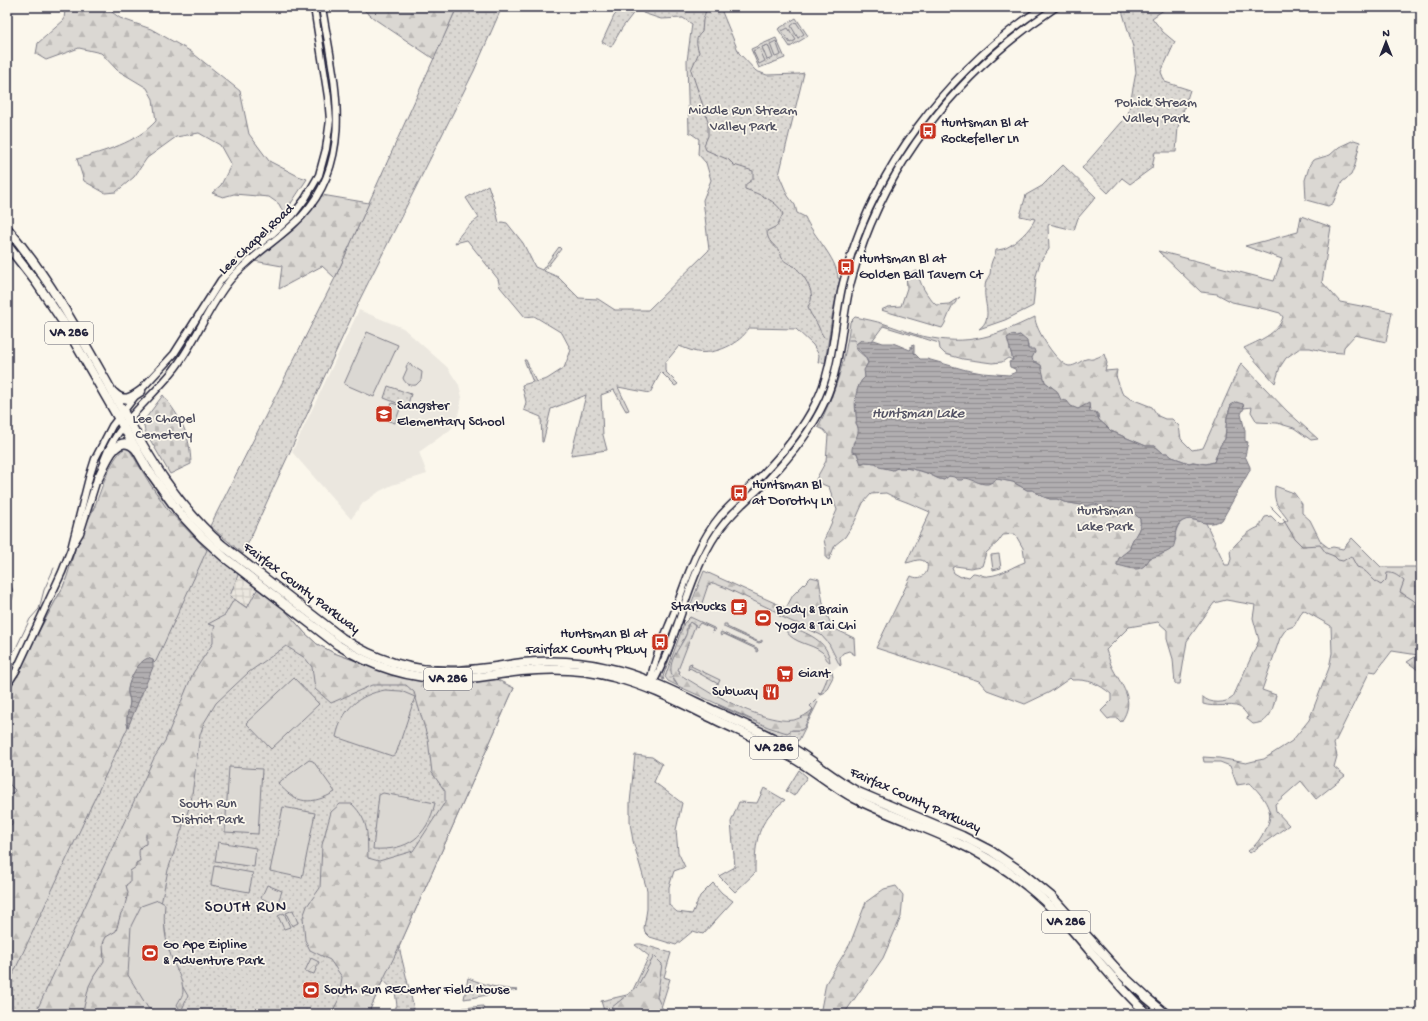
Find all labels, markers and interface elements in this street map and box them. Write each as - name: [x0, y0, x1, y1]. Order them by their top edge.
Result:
- north arrow: [1366, 22, 1406, 62]
- text: N: [1382, 28, 1390, 40]
- park label: Pohick Stream Valley Park: [1114, 95, 1197, 128]
- park label: Middle Run Stream Valley Park: [689, 103, 797, 136]
- place label: Huntsman Bl at Rockefeller Ln: [941, 115, 1029, 148]
- bus stop icon: Huntsman Bl at Rockefeller Ln: [918, 121, 938, 141]
- street label: Lee Chapel Road: [216, 200, 300, 279]
- place label: Huntsman Bl at Golden Ball Tavern Ct: [859, 251, 984, 284]
- bus stop icon: Huntsman Bl at Golden Ball Tavern Ct: [836, 257, 856, 277]
- road number: VA 286: [45, 322, 93, 344]
- place label: Sangster Elementary School: [397, 398, 505, 431]
- school or university icon: Sangster Elementary School: [374, 404, 394, 424]
- water label: Huntsman Lake: [872, 405, 965, 423]
- park label: Lee Chapel Cemetery: [133, 411, 195, 444]
- place label: Huntsman Bl at Dorothy Ln: [752, 477, 833, 510]
- bus stop icon: Huntsman Bl at Dorothy Ln: [729, 483, 749, 503]
- park label: Huntsman Lake Park: [1077, 503, 1135, 536]
- street label: Fairfax County Parkway: [238, 539, 363, 639]
- cafe icon: Starbucks: [729, 597, 749, 617]
- place label: Starbucks: [671, 599, 727, 616]
- place label: Body & Brain Yoga & Tai Chi: [774, 602, 856, 635]
- sports icon: Body & Brain Yoga & Tai Chi: [753, 608, 773, 628]
- place label: Huntsman Bl at Fairfax County Pkwy: [525, 626, 648, 659]
- bus stop icon: Huntsman Bl at Fairfax County Pkwy: [650, 632, 670, 652]
- supermarket icon: Giant: [775, 664, 795, 684]
- place label: Giant: [798, 666, 831, 683]
- road number: VA 286: [424, 668, 472, 690]
- restaurant icon: Subway: [761, 682, 781, 702]
- place label: Subway: [712, 684, 758, 701]
- road number: VA 286: [750, 737, 798, 759]
- street label: Fairfax County Parkway: [846, 764, 983, 838]
- park label: South Run District Park: [171, 796, 246, 829]
- district label: SOUTH RUN: [205, 899, 287, 918]
- road number: VA 286: [1042, 911, 1090, 933]
- place label: Go Ape Zipline & Adventure Park: [163, 937, 266, 970]
- sports icon: Go Ape Zipline & Adventure Park: [140, 943, 160, 963]
- sports icon: South Run RECenter Field House: [301, 980, 321, 1000]
- place label: South Run RECenter Field House: [324, 982, 511, 999]

